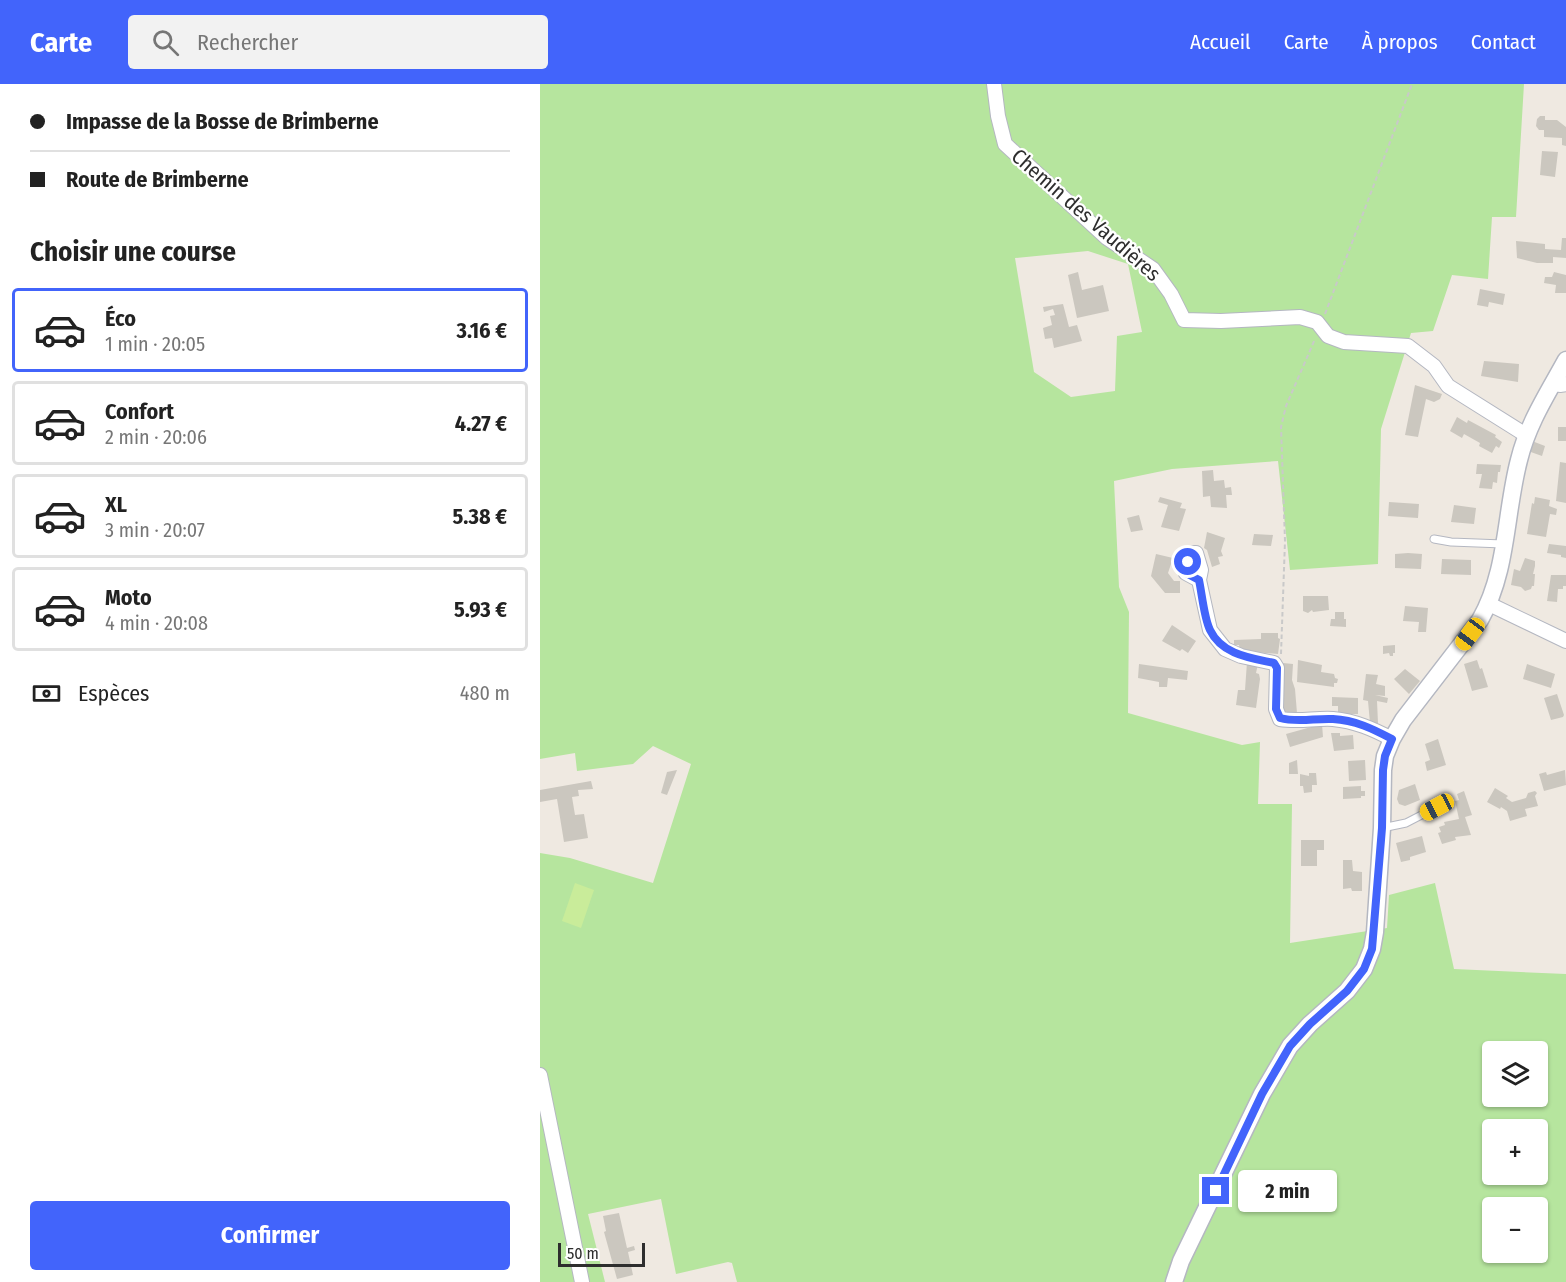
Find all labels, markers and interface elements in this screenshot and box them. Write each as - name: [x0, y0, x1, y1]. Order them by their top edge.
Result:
- search box: [128, 15, 548, 69]
- text: Carte: [30, 26, 92, 59]
- icon: search: [149, 26, 182, 59]
- text: Rechercher: [197, 29, 298, 56]
- text: Accueil: [1190, 29, 1251, 55]
- text: Carte: [1284, 29, 1329, 55]
- text: À propos: [1362, 29, 1438, 55]
- text: Contact: [1471, 29, 1536, 55]
- text: Impasse de la Bosse de Brimberne: [66, 108, 379, 135]
- street label: Chemin des Vaudières: [1006, 143, 1166, 287]
- text: Route de Brimberne: [66, 166, 249, 193]
- text: Choisir une course: [30, 236, 236, 268]
- icon: car: [33, 303, 87, 357]
- text: Éco: [105, 305, 136, 332]
- text: 3.16 €: [457, 317, 507, 344]
- text: 1 min · 20:05: [105, 332, 205, 356]
- icon: car: [33, 396, 87, 450]
- text: Confort: [105, 398, 174, 425]
- text: 4.27 €: [455, 410, 507, 437]
- text: 2 min · 20:06: [105, 425, 207, 449]
- icon: car: [33, 489, 87, 543]
- text: XL: [105, 491, 127, 518]
- text: 5.38 €: [452, 503, 507, 530]
- text: 3 min · 20:07: [105, 518, 205, 542]
- route start: [1174, 548, 1201, 575]
- icon: car: [33, 582, 87, 636]
- text: Moto: [105, 584, 152, 611]
- text: 5.93 €: [454, 596, 507, 623]
- text: 4 min · 20:08: [105, 611, 208, 635]
- car: [1452, 614, 1488, 654]
- icon: cash: [30, 677, 63, 710]
- text: Espèces: [78, 680, 149, 707]
- text: 480 m: [460, 681, 510, 705]
- car: [1417, 791, 1457, 823]
- map controls: [1482, 1041, 1548, 1263]
- button: layers: [1482, 1041, 1548, 1107]
- button: +: [1482, 1119, 1548, 1185]
- callout: 2 min: [1237, 1170, 1336, 1212]
- route end: [1202, 1177, 1229, 1204]
- text: 2 min: [1265, 1179, 1310, 1203]
- button: −: [1482, 1197, 1548, 1263]
- button: Confirmer: [30, 1201, 510, 1270]
- scale bar: [558, 1240, 645, 1268]
- text: 50 m: [567, 1244, 599, 1263]

